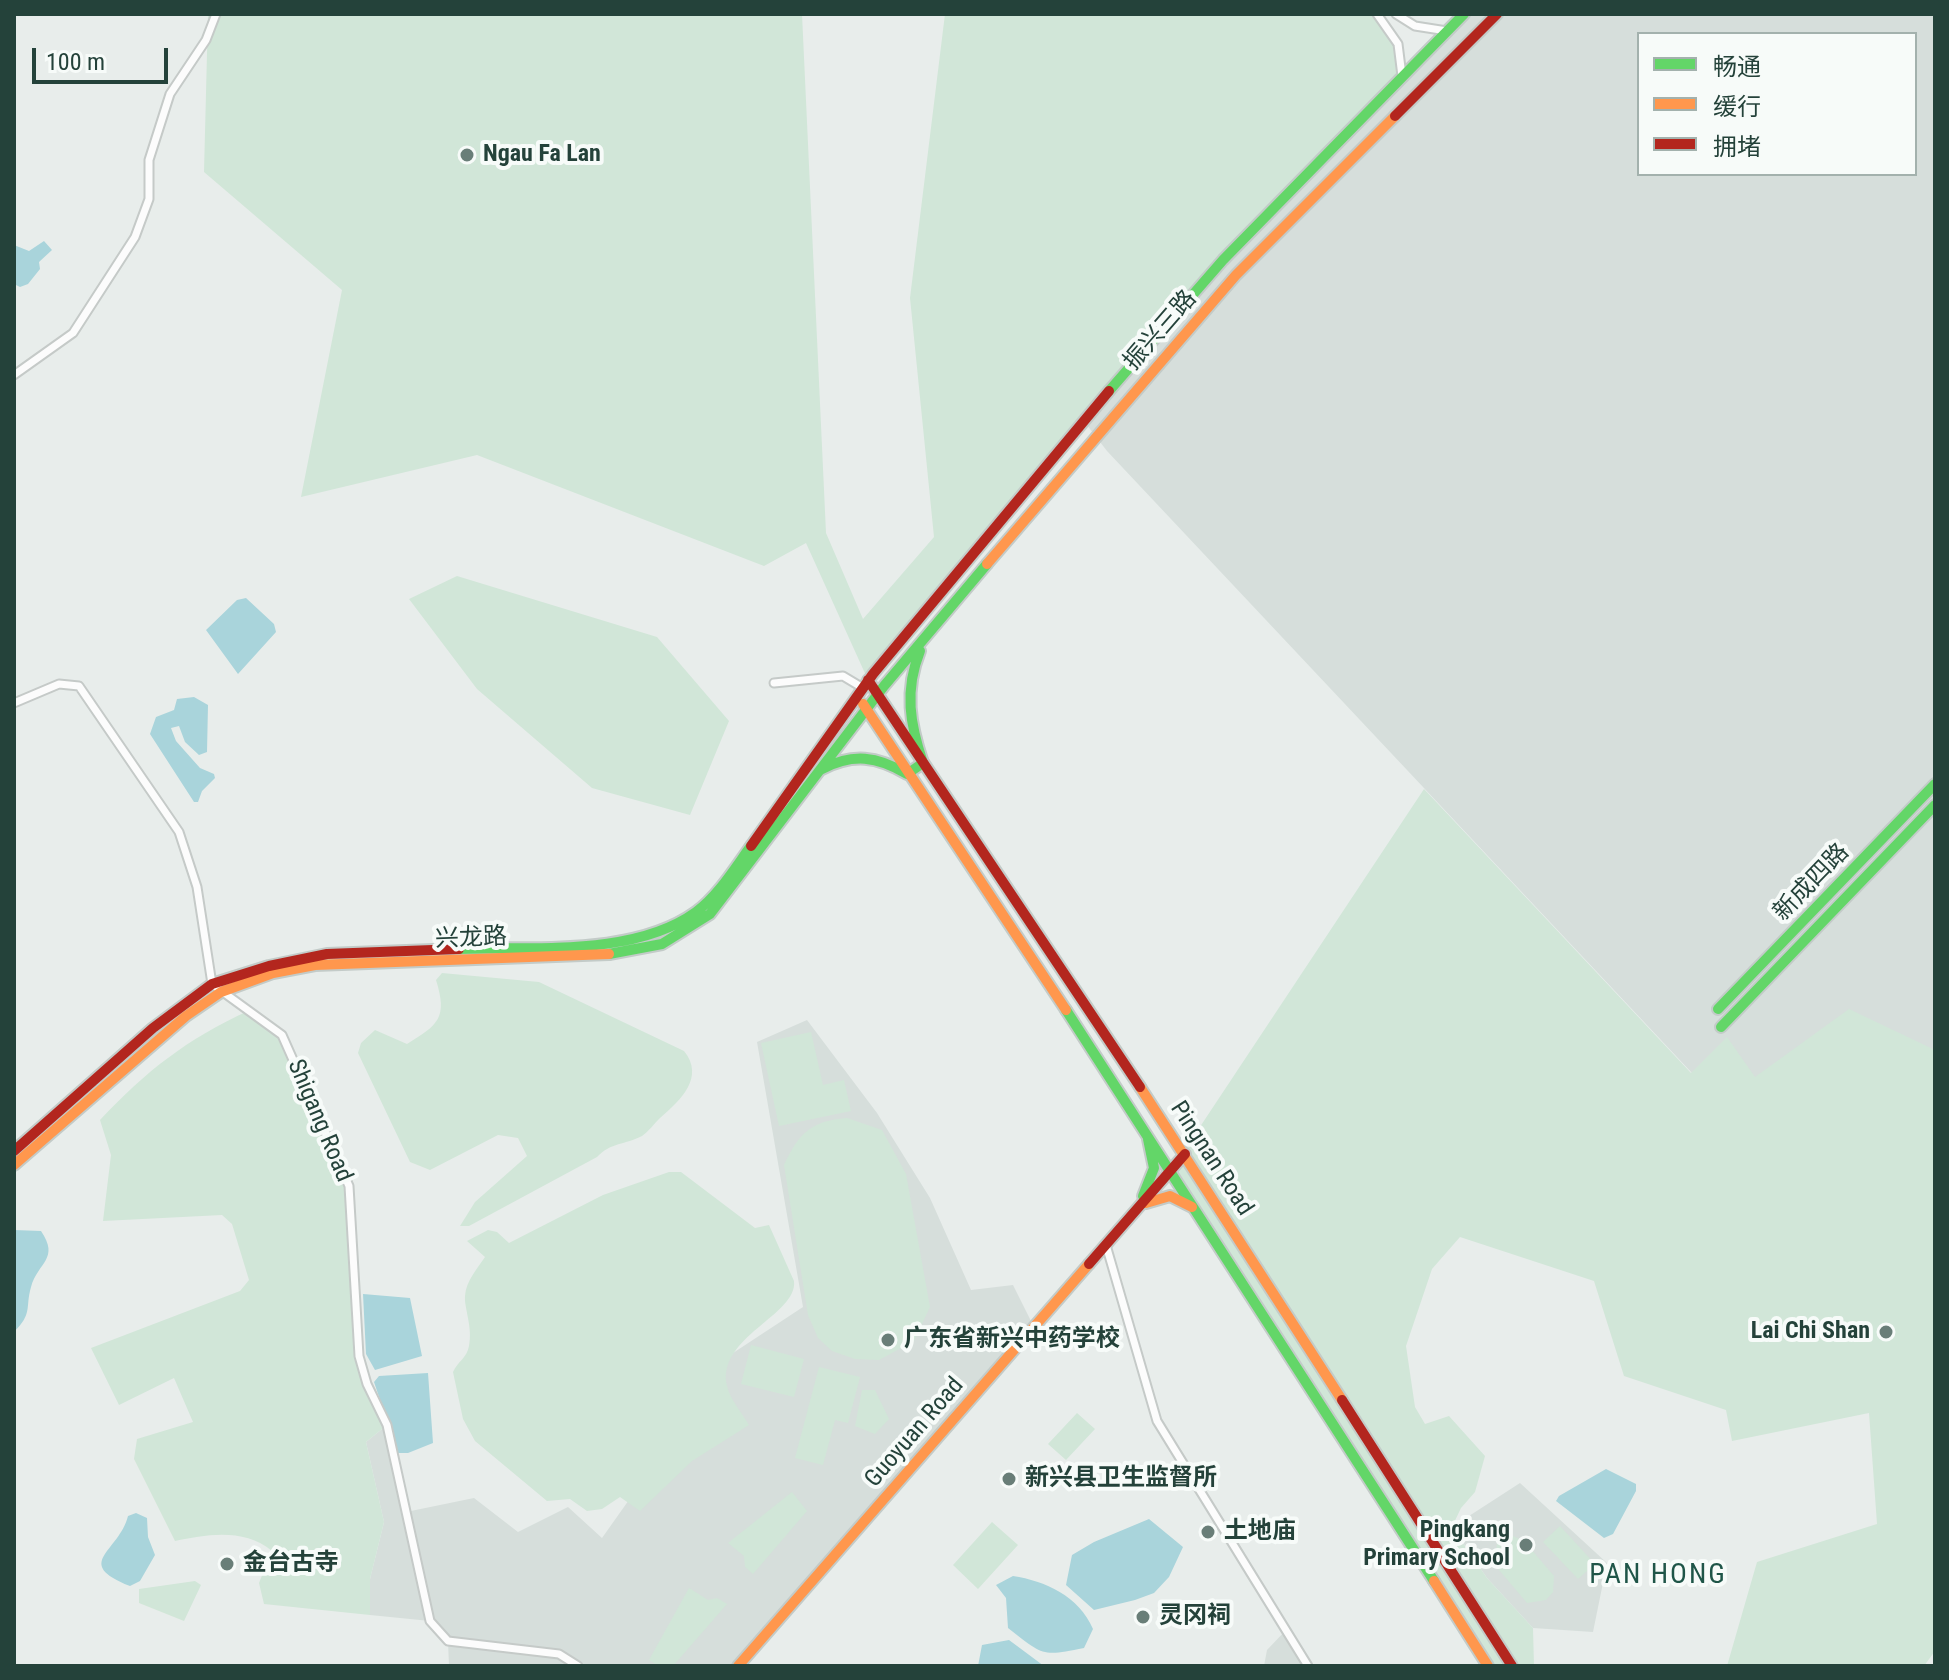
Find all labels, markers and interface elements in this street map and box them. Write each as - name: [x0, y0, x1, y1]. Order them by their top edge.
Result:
- scale bar: [36, 32, 172, 82]
- legend: [1637, 32, 1917, 176]
- text: 100 m: [46, 48, 105, 76]
- text: 畅通: [1713, 53, 1761, 81]
- text: 缓行: [1713, 93, 1761, 121]
- text: 拥堵: [1713, 133, 1761, 161]
- place label: Ngau Fa Lan: [483, 141, 601, 169]
- marker: Ngau Fa Lan: [458, 146, 476, 164]
- street label: 振兴三路: [1119, 285, 1203, 377]
- street label: 新成四路: [1768, 838, 1856, 928]
- street label: 兴龙路: [435, 923, 507, 955]
- street label: Shigang Road: [280, 1056, 358, 1186]
- street label: Pingnan Road: [1163, 1096, 1259, 1222]
- place label: Lai Chi Shan: [1751, 1318, 1870, 1346]
- marker: Lai Chi Shan: [1877, 1323, 1895, 1341]
- place label: 广东省新兴中药学校: [904, 1326, 1120, 1354]
- marker: 广东省新兴中药学校: [879, 1331, 897, 1349]
- street label: Guoyuan Road: [859, 1372, 971, 1494]
- place label: 新兴县卫生监督所: [1025, 1465, 1217, 1493]
- marker: 新兴县卫生监督所: [1000, 1470, 1018, 1488]
- place label: Pingkang Primary School: [1363, 1517, 1510, 1573]
- place label: 土地庙: [1224, 1518, 1296, 1546]
- marker: 土地庙: [1199, 1523, 1217, 1541]
- marker: Pingkang Primary School: [1517, 1536, 1535, 1554]
- place label: 金台古寺: [243, 1550, 339, 1578]
- marker: 金台古寺: [218, 1555, 236, 1573]
- district label: PAN HONG: [1589, 1559, 1727, 1593]
- place label: 灵冈祠: [1159, 1603, 1231, 1631]
- marker: 灵冈祠: [1134, 1608, 1152, 1626]

